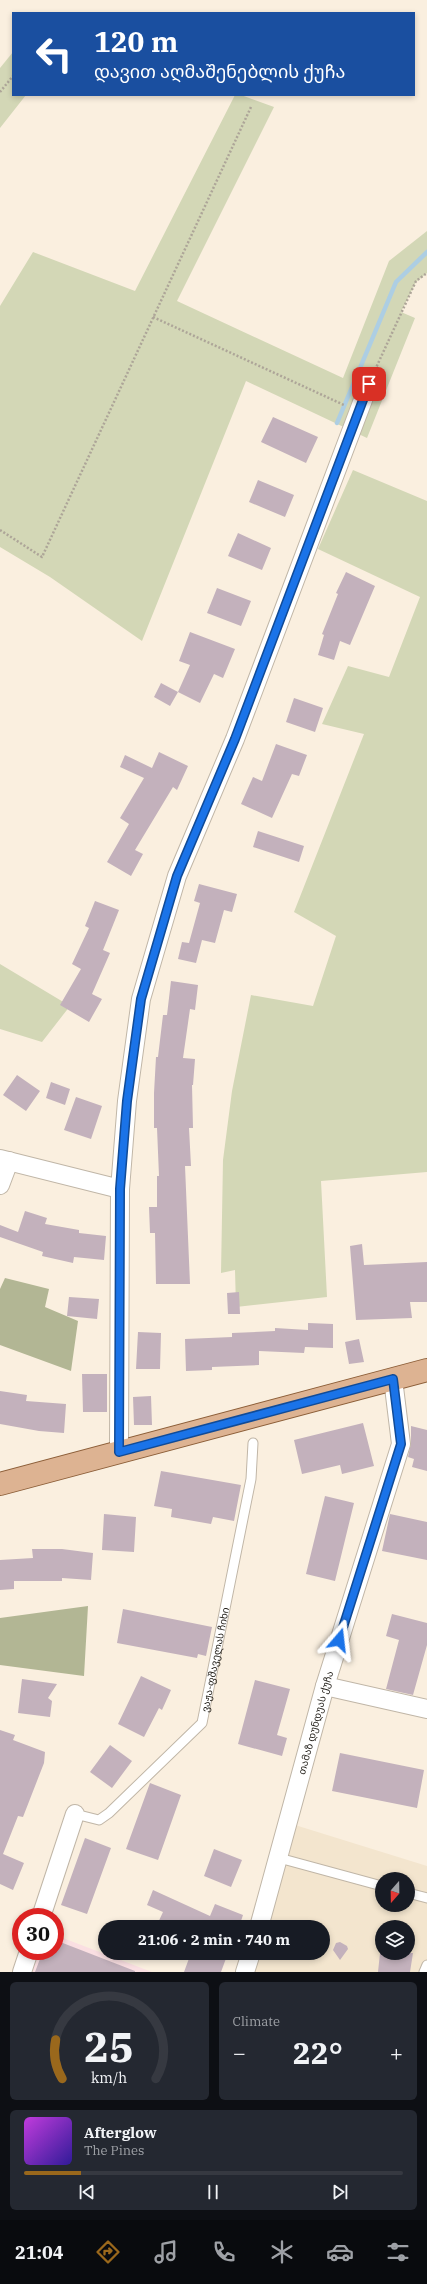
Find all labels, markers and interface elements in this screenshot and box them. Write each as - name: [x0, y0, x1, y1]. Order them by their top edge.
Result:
- text: 120 m: [94, 23, 178, 60]
- icon: left: [28, 28, 80, 80]
- text: დავით აღმაშენებლის ქუჩა: [94, 60, 345, 83]
- pin: [352, 367, 386, 401]
- icon: arrive: [358, 373, 380, 395]
- street label: ვაჟა-ფშაველას ჩიხი: [198, 1606, 232, 1713]
- position arrow: [318, 1619, 360, 1661]
- street label: თამაზ დუნდუას ქუჩა: [295, 1669, 336, 1776]
- north arrow: [375, 1872, 415, 1912]
- map controls: [375, 1872, 415, 1960]
- speed limit sign: 30: [12, 1908, 64, 1960]
- button: layers: [375, 1920, 415, 1960]
- text: 21:06 · 2 min · 740 m: [138, 1930, 290, 1949]
- text: Climate: [233, 2013, 280, 2030]
- text: 25: [84, 2019, 134, 2073]
- text: 22°: [293, 2033, 343, 2072]
- text: −: [233, 2038, 246, 2067]
- text: +: [390, 2038, 403, 2067]
- text: km/h: [91, 2068, 127, 2087]
- text: Afterglow: [84, 2123, 157, 2142]
- text: The Pines: [84, 2142, 144, 2159]
- icon: previous: [76, 2181, 98, 2203]
- icon: pause: [202, 2181, 224, 2203]
- icon: next: [329, 2181, 351, 2203]
- icon: directions: [94, 2238, 122, 2266]
- icon: music: [152, 2238, 180, 2266]
- icon: phone: [210, 2238, 238, 2266]
- icon: climate: [268, 2238, 296, 2266]
- icon: car: [326, 2238, 354, 2266]
- icon: filters: [384, 2238, 412, 2266]
- text: 21:04: [15, 2241, 64, 2264]

